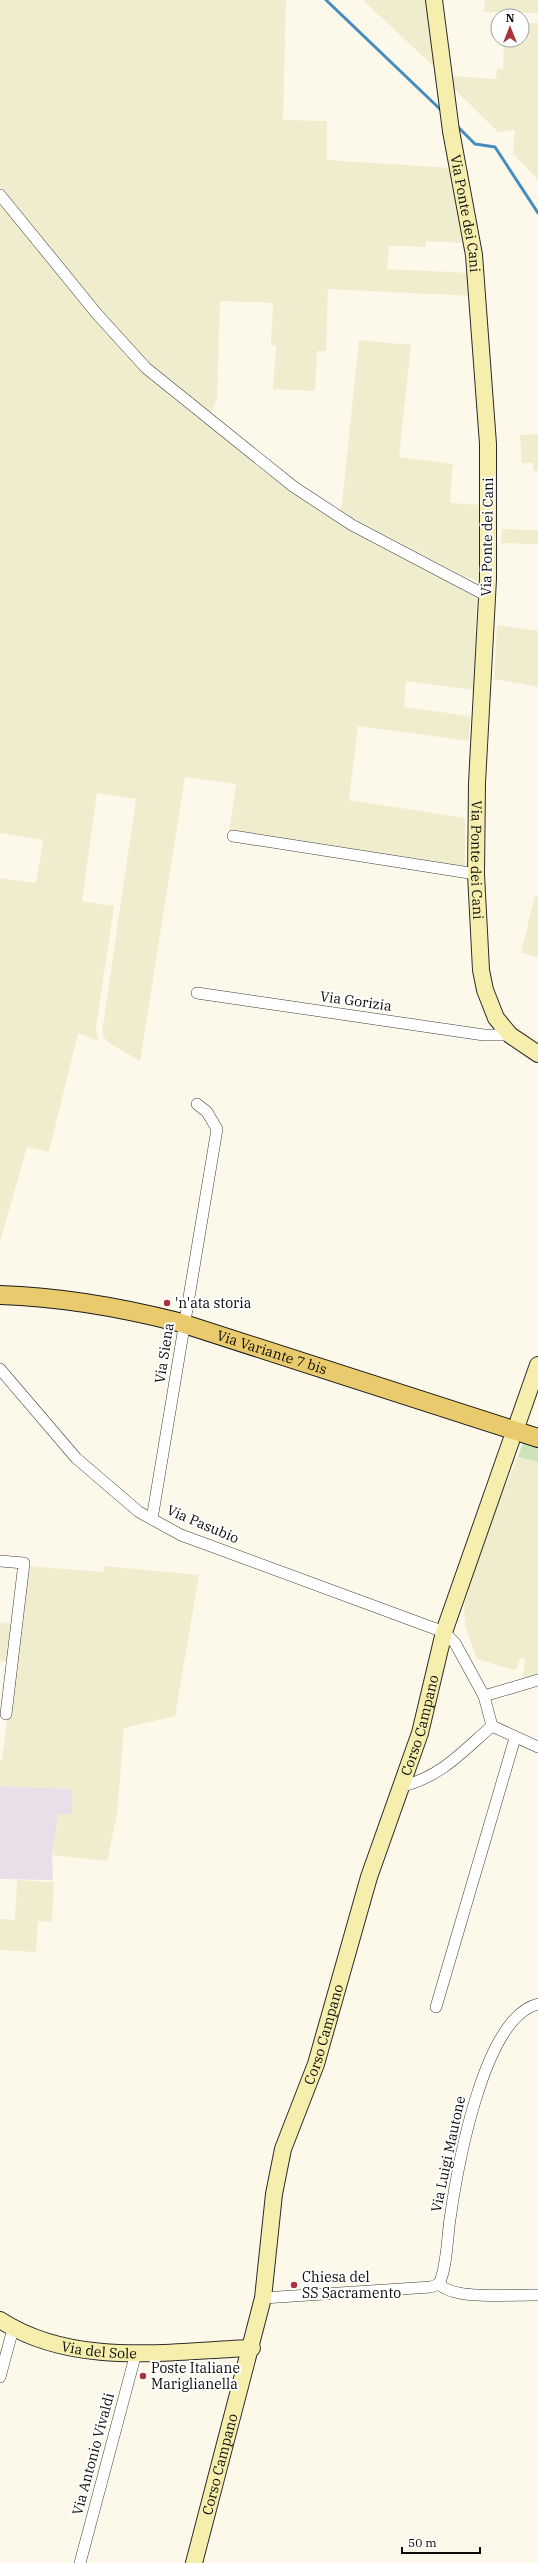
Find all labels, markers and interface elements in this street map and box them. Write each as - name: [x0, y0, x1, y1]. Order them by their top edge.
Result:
- north arrow: [490, 8, 530, 48]
- text: N: [506, 11, 515, 25]
- street label: Via Ponte dei Cani: [447, 153, 484, 273]
- street label: Via Ponte dei Cani: [477, 477, 497, 597]
- street label: Via Ponte dei Cani: [467, 800, 487, 920]
- street label: Via Gorizia: [319, 987, 393, 1015]
- place label: 'n'ata storia: [175, 1294, 252, 1312]
- marker: 'n'ata storia: [162, 1298, 172, 1308]
- street label: Via Siena: [150, 1321, 178, 1385]
- street label: Via Variante 7 bis: [215, 1326, 329, 1378]
- street label: Via Pasubio: [164, 1501, 242, 1547]
- street label: Corso Campano: [397, 1673, 443, 1778]
- street label: Corso Campano: [300, 1982, 347, 2087]
- street label: Via Luigi Mautone: [427, 2094, 469, 2214]
- place label: Chiesa del SS Sacramento: [302, 2268, 401, 2302]
- marker: Chiesa del SS Sacramento: [289, 2280, 299, 2290]
- street label: Via del Sole: [60, 2337, 137, 2362]
- place label: Poste Italiane Mariglianella: [151, 2359, 240, 2393]
- marker: Poste Italiane Mariglianella: [138, 2371, 148, 2381]
- street label: Via Antonio Vivaldi: [68, 2391, 118, 2517]
- street label: Corso Campano: [198, 2411, 242, 2517]
- scale bar: [402, 2529, 480, 2555]
- text: 50 m: [408, 2535, 437, 2550]

